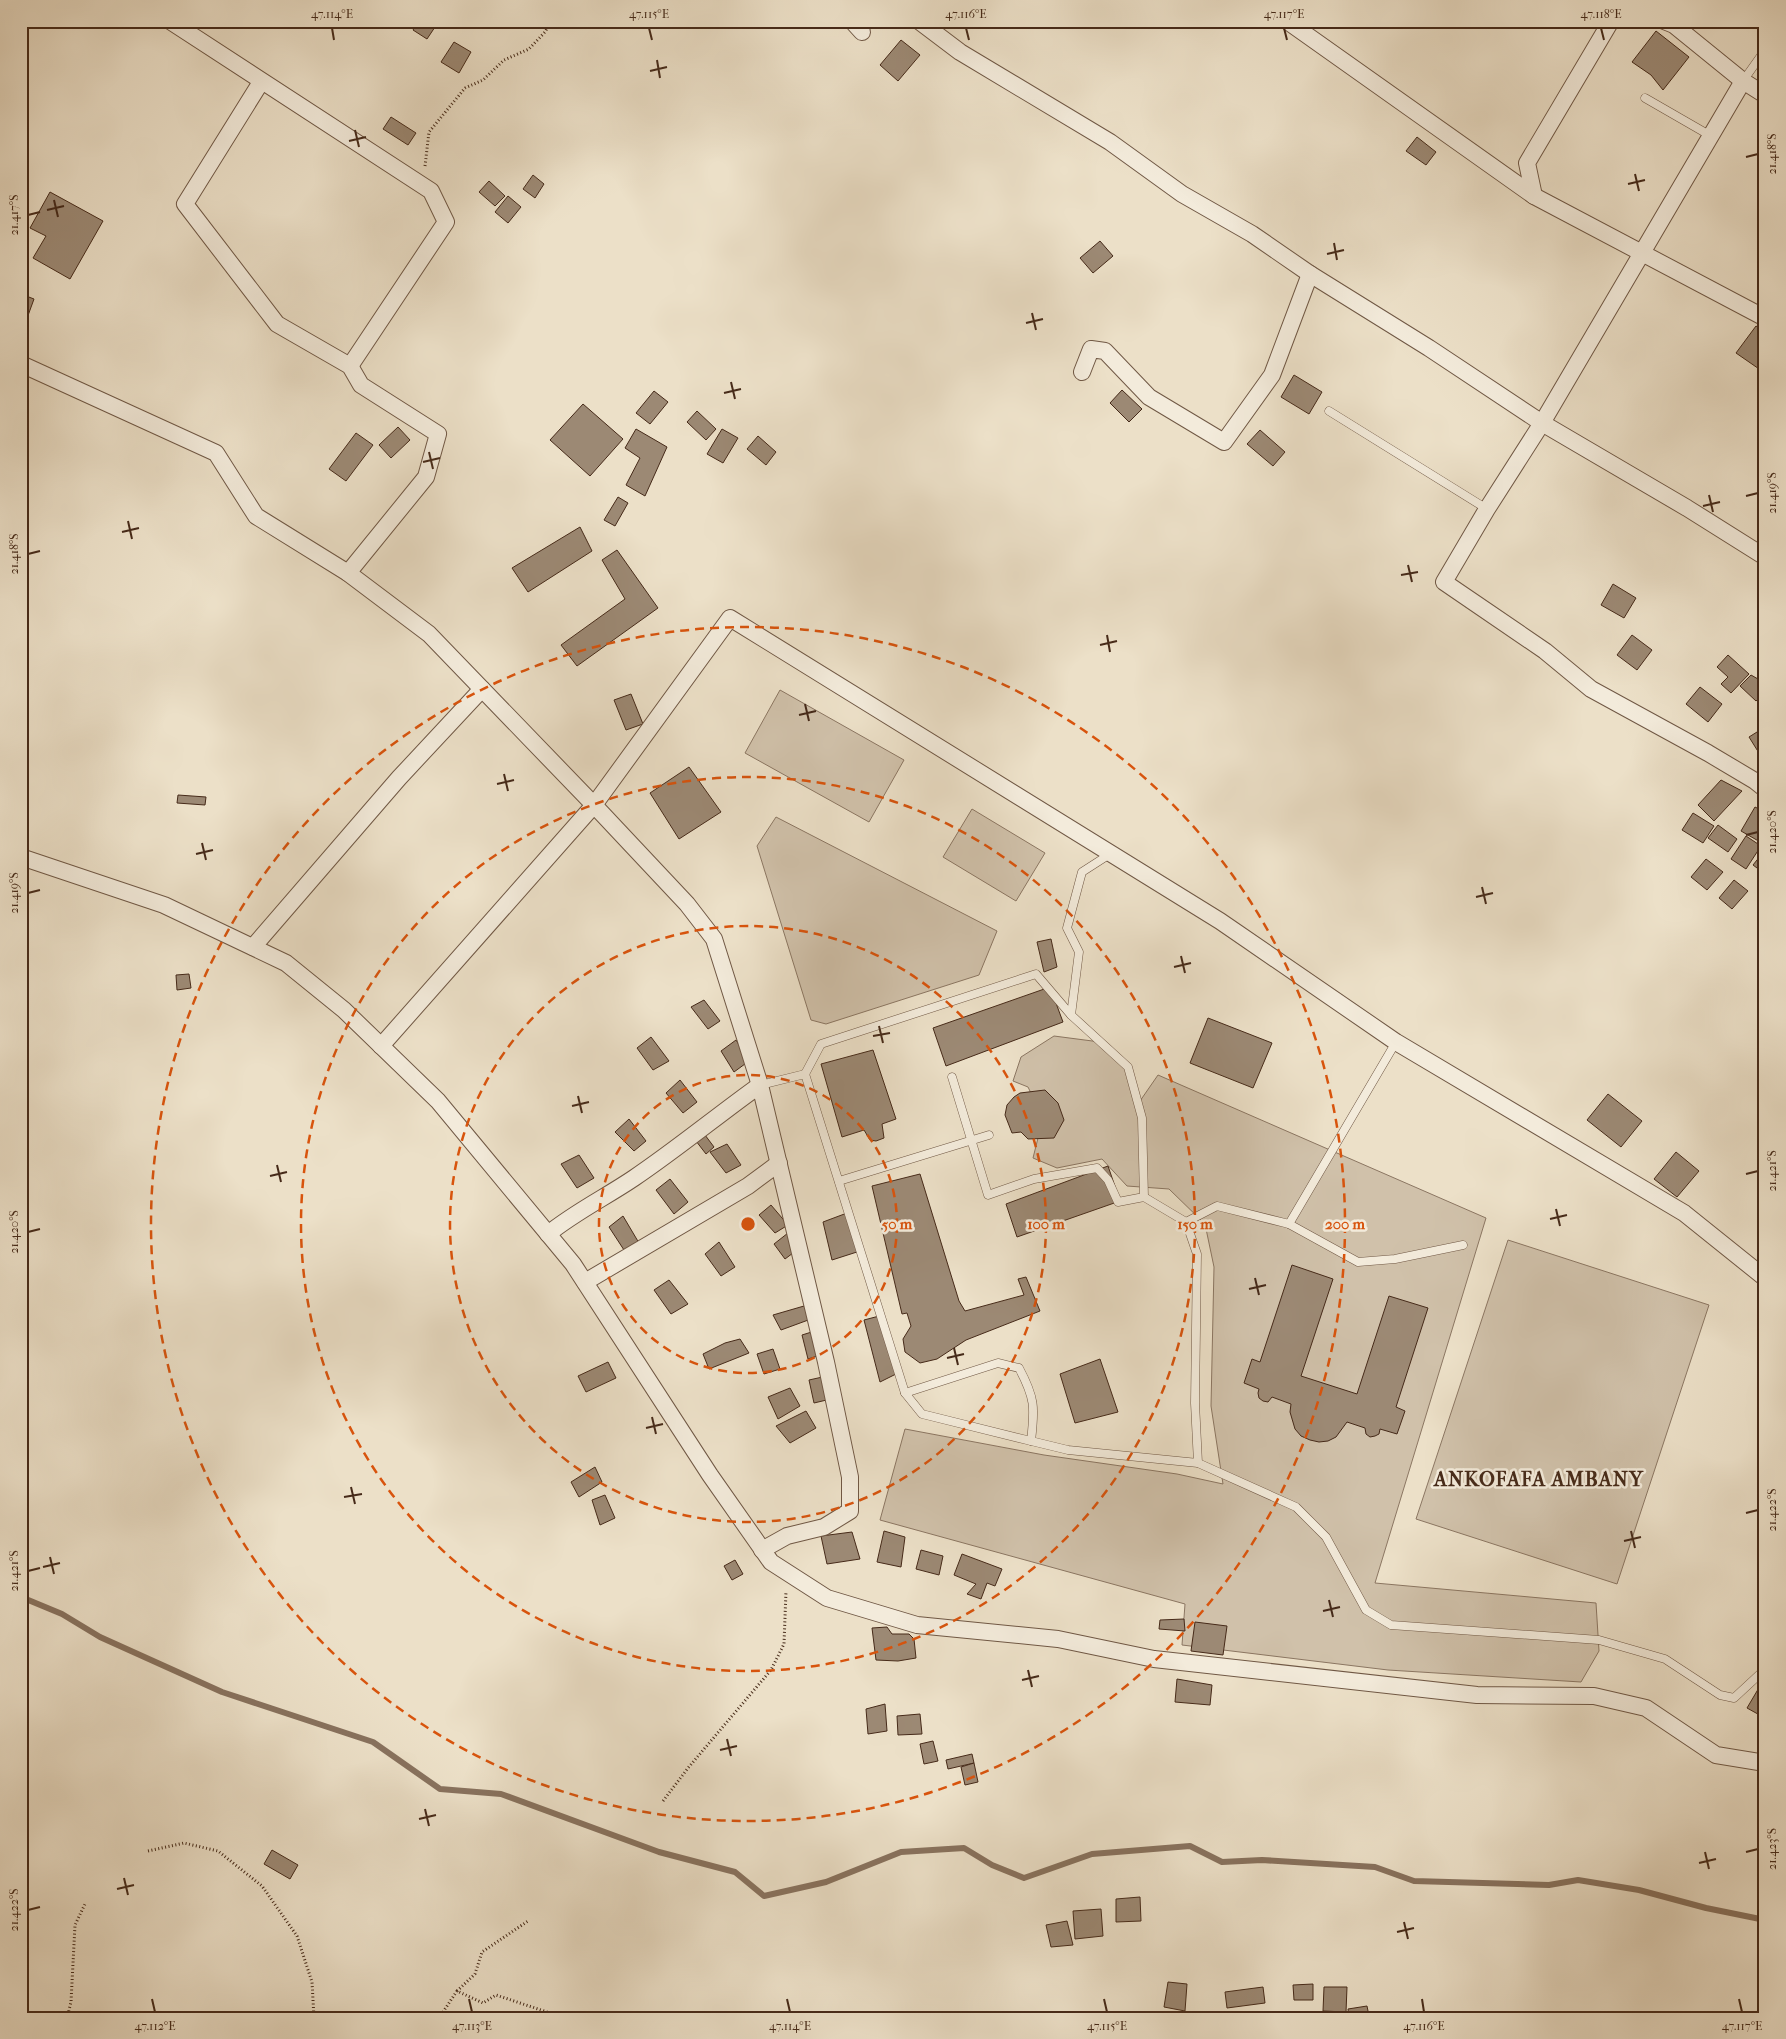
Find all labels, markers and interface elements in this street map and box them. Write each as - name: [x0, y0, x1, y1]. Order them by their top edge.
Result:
- text: 47.114°E: [311, 7, 353, 21]
- text: 47.115°E: [629, 7, 669, 21]
- text: 47.116°E: [945, 7, 987, 21]
- text: 47.117°E: [1264, 7, 1304, 21]
- text: 47.118°E: [1581, 7, 1621, 21]
- text: 21.418°S: [1765, 133, 1779, 175]
- text: 21.417°S: [7, 195, 21, 235]
- text: 21.419°S: [1765, 472, 1779, 514]
- text: 21.418°S: [7, 533, 21, 575]
- text: 21.420°S: [1765, 810, 1779, 854]
- text: 21.419°S: [7, 872, 21, 914]
- text: 21.421°S: [1765, 1150, 1779, 1192]
- text: 21.420°S: [7, 1210, 21, 1254]
- centre of rings: [739, 1215, 757, 1233]
- text: 50 m: [882, 1215, 913, 1233]
- text: 100 m: [1027, 1215, 1065, 1233]
- text: 150 m: [1177, 1215, 1213, 1233]
- text: 200 m: [1325, 1215, 1365, 1233]
- district label: ANKOFAFA AMBANY: [1432, 1468, 1644, 1491]
- text: 21.422°S: [1765, 1488, 1779, 1532]
- text: 21.421°S: [7, 1550, 21, 1592]
- text: 21.423°S: [1765, 1828, 1779, 1870]
- text: 21.422°S: [7, 1888, 21, 1932]
- text: 47.112°E: [134, 2019, 176, 2033]
- text: 47.113°E: [452, 2019, 492, 2033]
- text: 47.114°E: [769, 2019, 811, 2033]
- text: 47.115°E: [1087, 2019, 1127, 2033]
- text: 47.116°E: [1403, 2019, 1445, 2033]
- text: 47.117°E: [1722, 2019, 1762, 2033]

